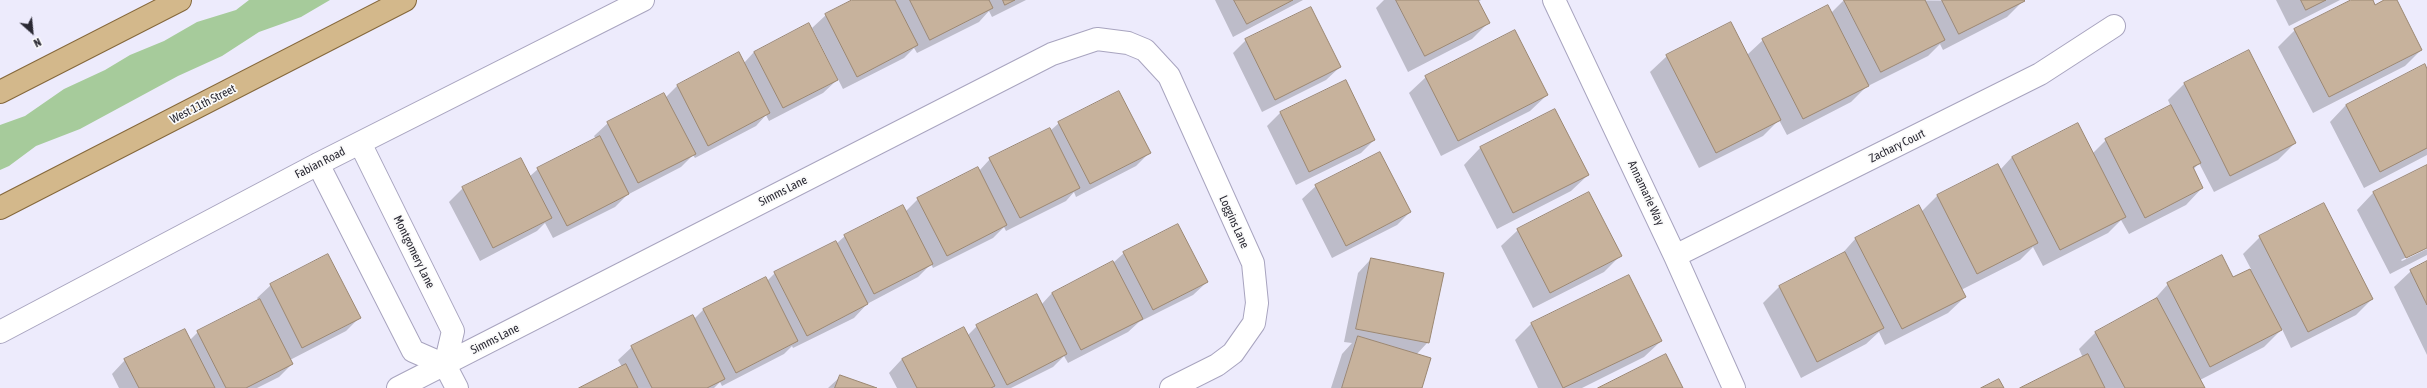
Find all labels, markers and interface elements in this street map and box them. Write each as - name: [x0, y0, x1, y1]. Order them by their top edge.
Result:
- north arrow: [12, 12, 52, 52]
- text: N: [32, 36, 43, 50]
- street label: West 11th Street: [168, 81, 238, 127]
- street label: Zachary Court: [1867, 126, 1927, 166]
- street label: Fabian Road: [292, 144, 348, 182]
- street label: Annamarie Way: [1625, 158, 1667, 228]
- street label: Simms Lane: [756, 173, 810, 209]
- street label: Loggins Lane: [1216, 193, 1252, 251]
- street label: Montgomery Lane: [390, 213, 438, 291]
- street label: Simms Lane: [468, 321, 522, 357]

